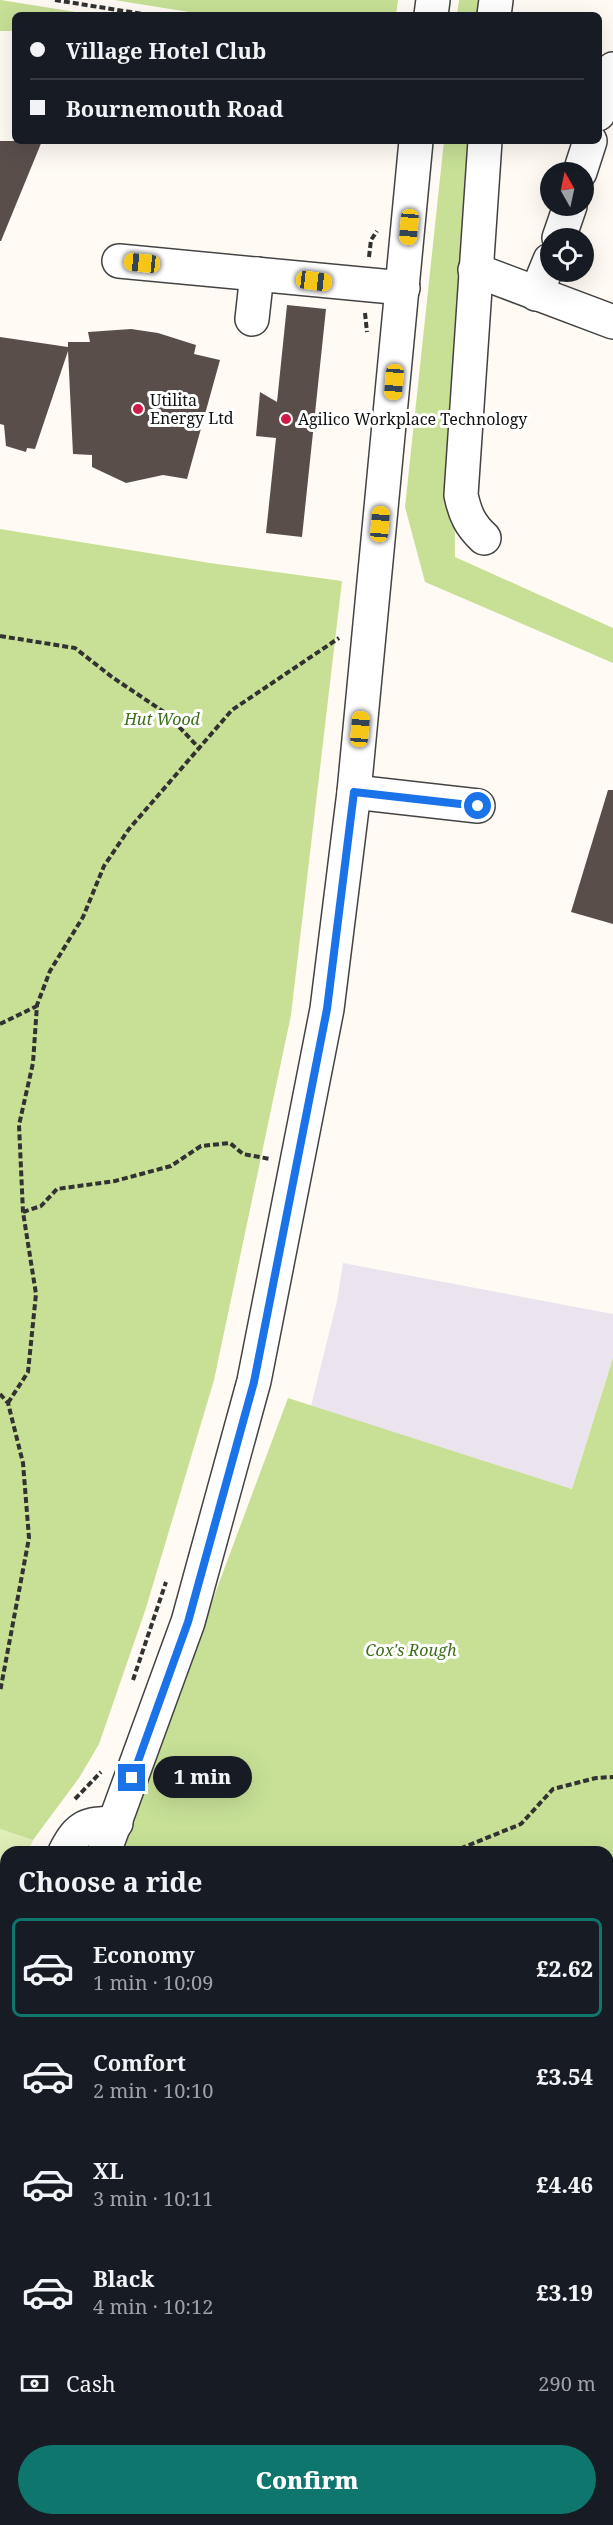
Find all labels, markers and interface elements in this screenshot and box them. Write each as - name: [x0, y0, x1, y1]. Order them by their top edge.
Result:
- text: Village Hotel Club: [66, 35, 266, 65]
- text: Bournemouth Road: [66, 93, 284, 123]
- north arrow: [540, 162, 594, 216]
- map controls: [540, 162, 594, 282]
- car: [398, 208, 420, 246]
- button: locate: [540, 228, 594, 282]
- car: [123, 252, 161, 274]
- car: [295, 270, 333, 292]
- car: [383, 363, 405, 401]
- place label: Utilita Energy Ltd: [150, 389, 234, 429]
- marker: Utilita Energy Ltd: [131, 402, 145, 416]
- place label: Agilico Workplace Technology: [298, 408, 528, 430]
- marker: Agilico Workplace Technology: [279, 412, 293, 426]
- car: [369, 505, 391, 543]
- park label: Hut Wood: [123, 708, 201, 730]
- car: [349, 710, 371, 748]
- route start: [464, 792, 491, 819]
- park label: Cox's Rough: [366, 1639, 457, 1661]
- callout: 1 min: [153, 1757, 252, 1799]
- text: 1 min: [174, 1763, 231, 1790]
- route end: [118, 1764, 145, 1791]
- text: Choose a ride: [18, 1863, 203, 1900]
- text: Economy: [93, 1939, 195, 1969]
- icon: car: [21, 1941, 75, 1995]
- text: £2.62: [536, 1953, 593, 1983]
- text: 1 min · 10:09: [93, 1969, 213, 1996]
- text: Comfort: [93, 2047, 186, 2077]
- icon: car: [21, 2049, 75, 2103]
- text: £3.54: [536, 2061, 593, 2091]
- text: 2 min · 10:10: [93, 2077, 213, 2104]
- text: XL: [93, 2155, 124, 2185]
- icon: car: [21, 2157, 75, 2211]
- text: £4.46: [536, 2169, 593, 2199]
- text: 3 min · 10:11: [93, 2185, 213, 2212]
- text: Black: [93, 2263, 154, 2293]
- icon: car: [21, 2265, 75, 2319]
- text: £3.19: [536, 2277, 593, 2307]
- text: 4 min · 10:12: [93, 2293, 213, 2320]
- icon: cash: [18, 2367, 51, 2400]
- text: Cash: [66, 2368, 116, 2398]
- text: 290 m: [538, 2370, 596, 2397]
- button: Confirm: [18, 2445, 596, 2514]

